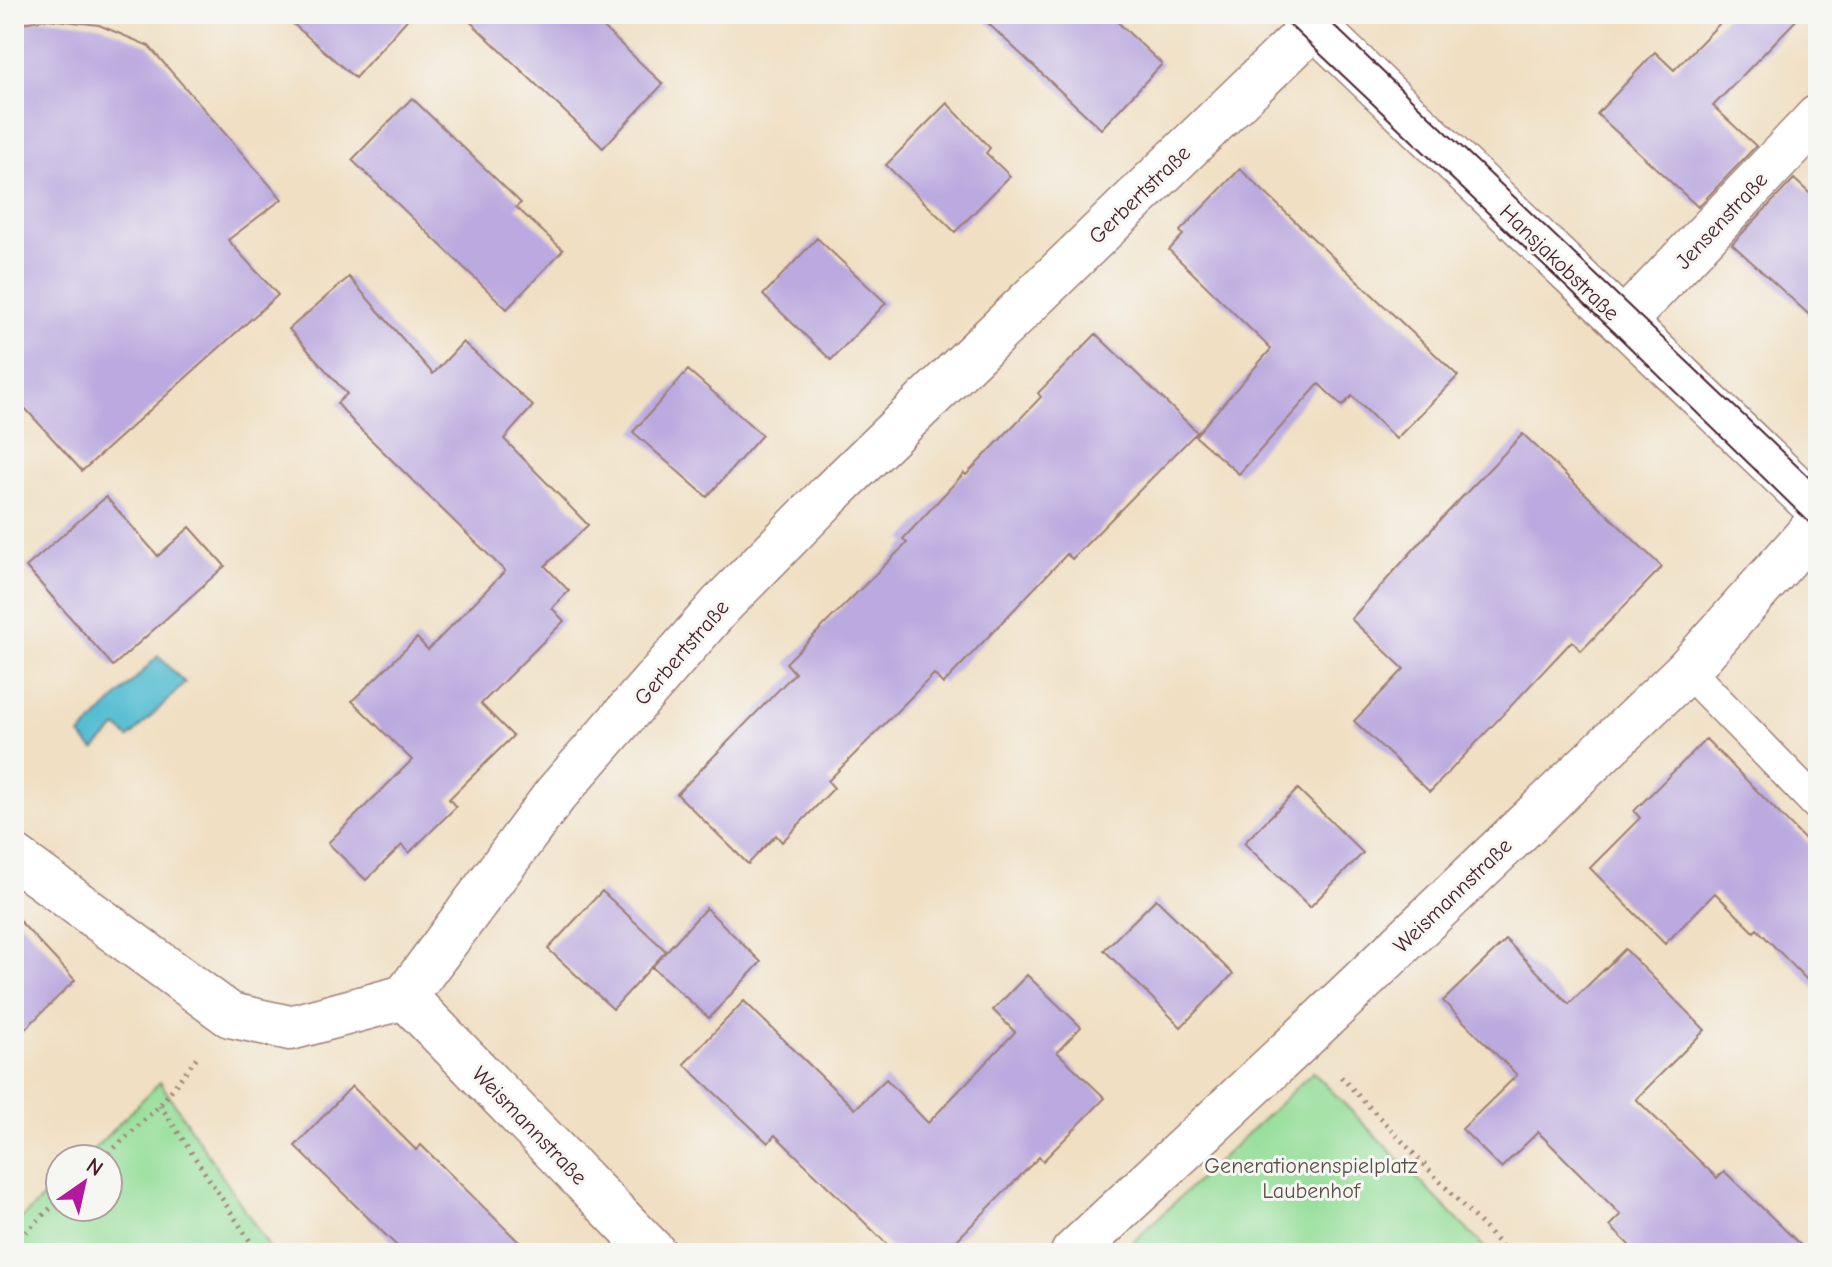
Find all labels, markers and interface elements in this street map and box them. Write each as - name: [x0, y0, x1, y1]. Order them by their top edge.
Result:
- street label: Gerbertstraße: [1084, 140, 1196, 250]
- street label: Jensenstraße: [1670, 167, 1773, 275]
- street label: Hansjakobstraße: [1494, 199, 1625, 326]
- street label: Gerbertstraße: [629, 595, 735, 711]
- street label: Weismannstraße: [1388, 833, 1517, 959]
- street label: Weismannstraße: [466, 1061, 592, 1190]
- north arrow: [44, 1143, 124, 1223]
- text: N: [81, 1152, 108, 1182]
- park label: Generationenspielplatz Laubenhof: [1204, 1153, 1418, 1204]

